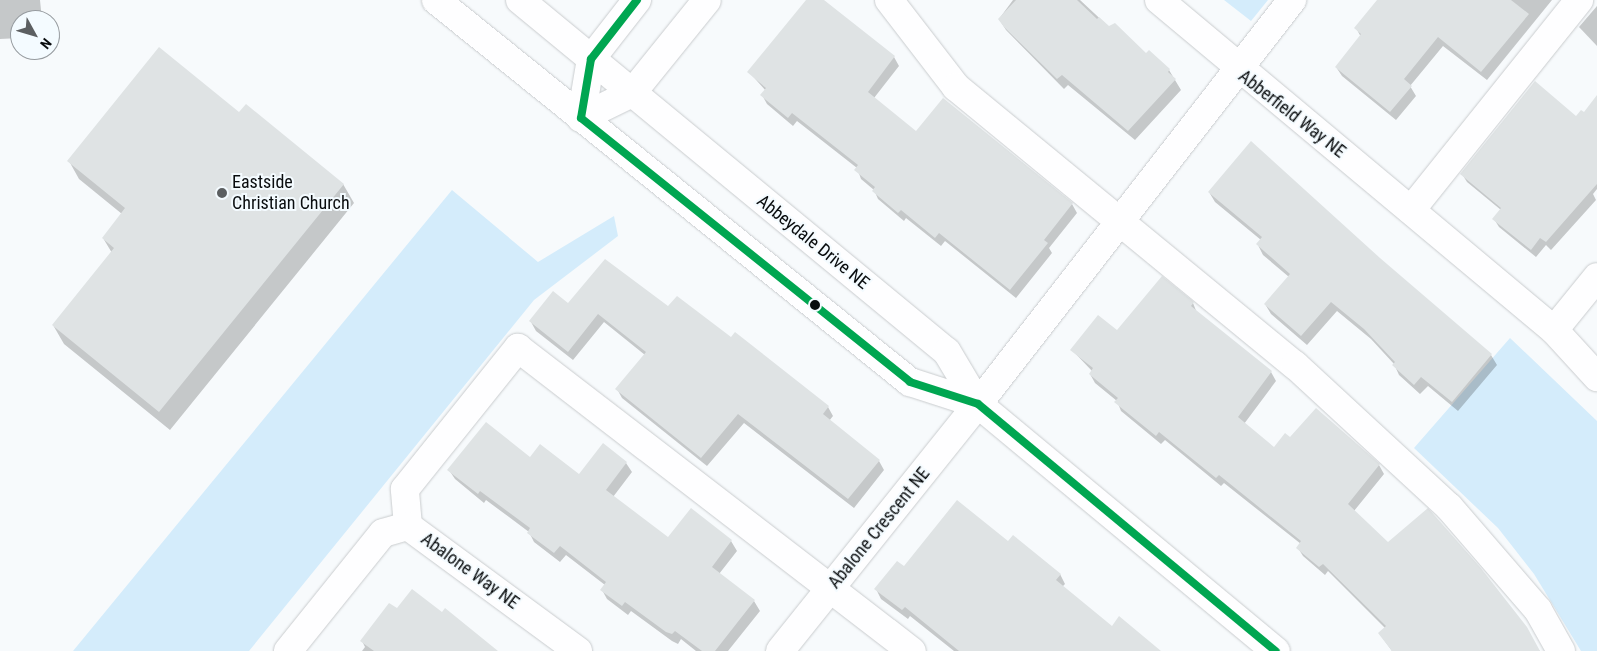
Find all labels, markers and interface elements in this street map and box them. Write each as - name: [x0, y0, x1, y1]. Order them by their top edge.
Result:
- north arrow: [10, 10, 60, 60]
- text: N: [37, 35, 55, 52]
- street label: Abberfield Way NE: [1234, 65, 1350, 163]
- place label: Eastside Christian Church: [232, 172, 350, 214]
- marker: Eastside Christian Church: [216, 187, 228, 199]
- street label: Abbeydale Drive NE: [752, 190, 874, 294]
- unlabelled marker: [810, 300, 820, 310]
- street label: Abalone Crescent NE: [824, 463, 934, 593]
- street label: Abalone Way NE: [417, 528, 523, 614]

